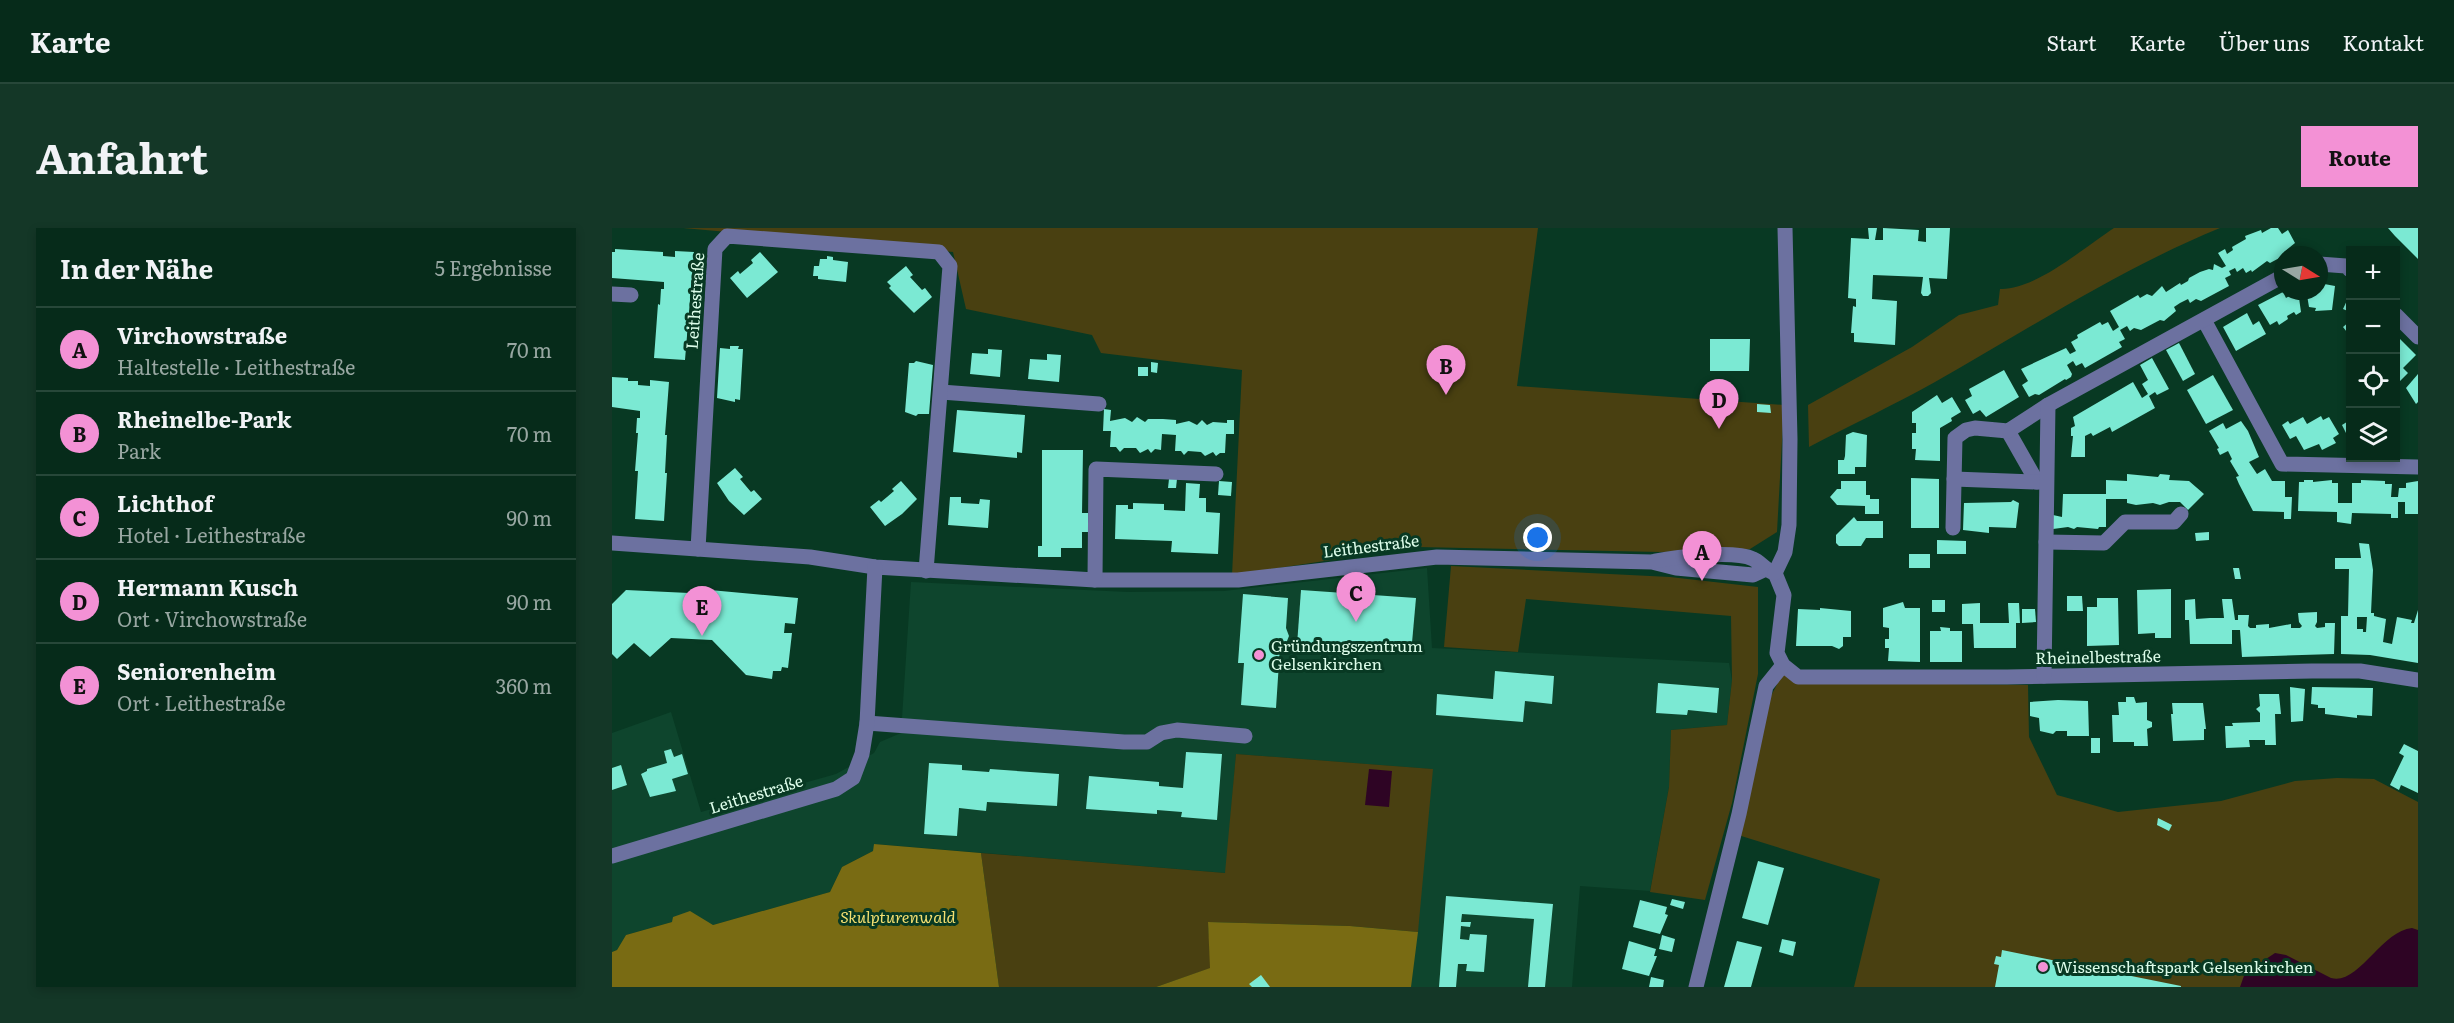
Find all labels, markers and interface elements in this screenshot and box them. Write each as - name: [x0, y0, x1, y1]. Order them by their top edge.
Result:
- text: Karte: [30, 20, 111, 62]
- text: Start: [2046, 26, 2097, 57]
- text: Karte: [2130, 26, 2185, 57]
- text: Über uns: [2218, 26, 2309, 57]
- text: Kontakt: [2342, 26, 2424, 57]
- text: Anfahrt: [36, 125, 208, 187]
- button: Route: [2301, 126, 2418, 187]
- north arrow: [2274, 246, 2328, 300]
- map controls: [2346, 246, 2400, 462]
- button: +: [2346, 246, 2400, 300]
- text: In der Nähe: [60, 248, 213, 287]
- text: 5 Ergebnisse: [435, 252, 552, 282]
- street label: Leithestraße: [679, 252, 709, 350]
- button: −: [2346, 300, 2400, 354]
- text: Virchowstraße: [117, 318, 287, 351]
- text: A: [72, 334, 87, 364]
- text: 70 m: [507, 334, 552, 364]
- pin: B: [1426, 346, 1466, 395]
- text: Haltestelle · Leithestraße: [117, 351, 355, 381]
- button: locate: [2346, 354, 2400, 408]
- pin: D: [1700, 380, 1738, 429]
- text: Rheinelbe-Park: [117, 402, 291, 435]
- button: layers: [2346, 408, 2400, 462]
- text: B: [73, 418, 86, 448]
- text: 70 m: [507, 418, 552, 448]
- text: Park: [117, 435, 161, 465]
- text: Lichthof: [117, 486, 214, 519]
- text: C: [72, 502, 87, 532]
- text: 90 m: [507, 502, 552, 532]
- text: Hotel · Leithestraße: [117, 519, 306, 549]
- your location: [1523, 523, 1552, 552]
- street label: Leithestraße: [1321, 527, 1420, 563]
- pin: A: [1682, 532, 1722, 581]
- text: Hermann Kusch: [117, 570, 298, 603]
- pin: C: [1336, 572, 1376, 622]
- text: D: [72, 586, 87, 616]
- text: 90 m: [507, 586, 552, 616]
- pin: E: [682, 586, 722, 636]
- text: Ort · Virchowstraße: [117, 603, 307, 633]
- place label: Gründungszentrum Gelsenkirchen: [1271, 633, 1423, 675]
- street label: Rheinelbestraße: [2035, 643, 2161, 669]
- marker: Gründungszentrum Gelsenkirchen: [1252, 648, 1266, 662]
- text: Seniorenheim: [117, 654, 276, 687]
- text: E: [73, 670, 86, 700]
- text: 360 m: [495, 670, 552, 700]
- text: Ort · Leithestraße: [117, 687, 286, 717]
- street label: Leithestraße: [706, 767, 806, 819]
- park label: Skulpturenwald: [840, 904, 957, 928]
- place label: Wissenschaftspark Gelsenkirchen: [2055, 954, 2314, 978]
- marker: Wissenschaftspark Gelsenkirchen: [2036, 960, 2050, 974]

